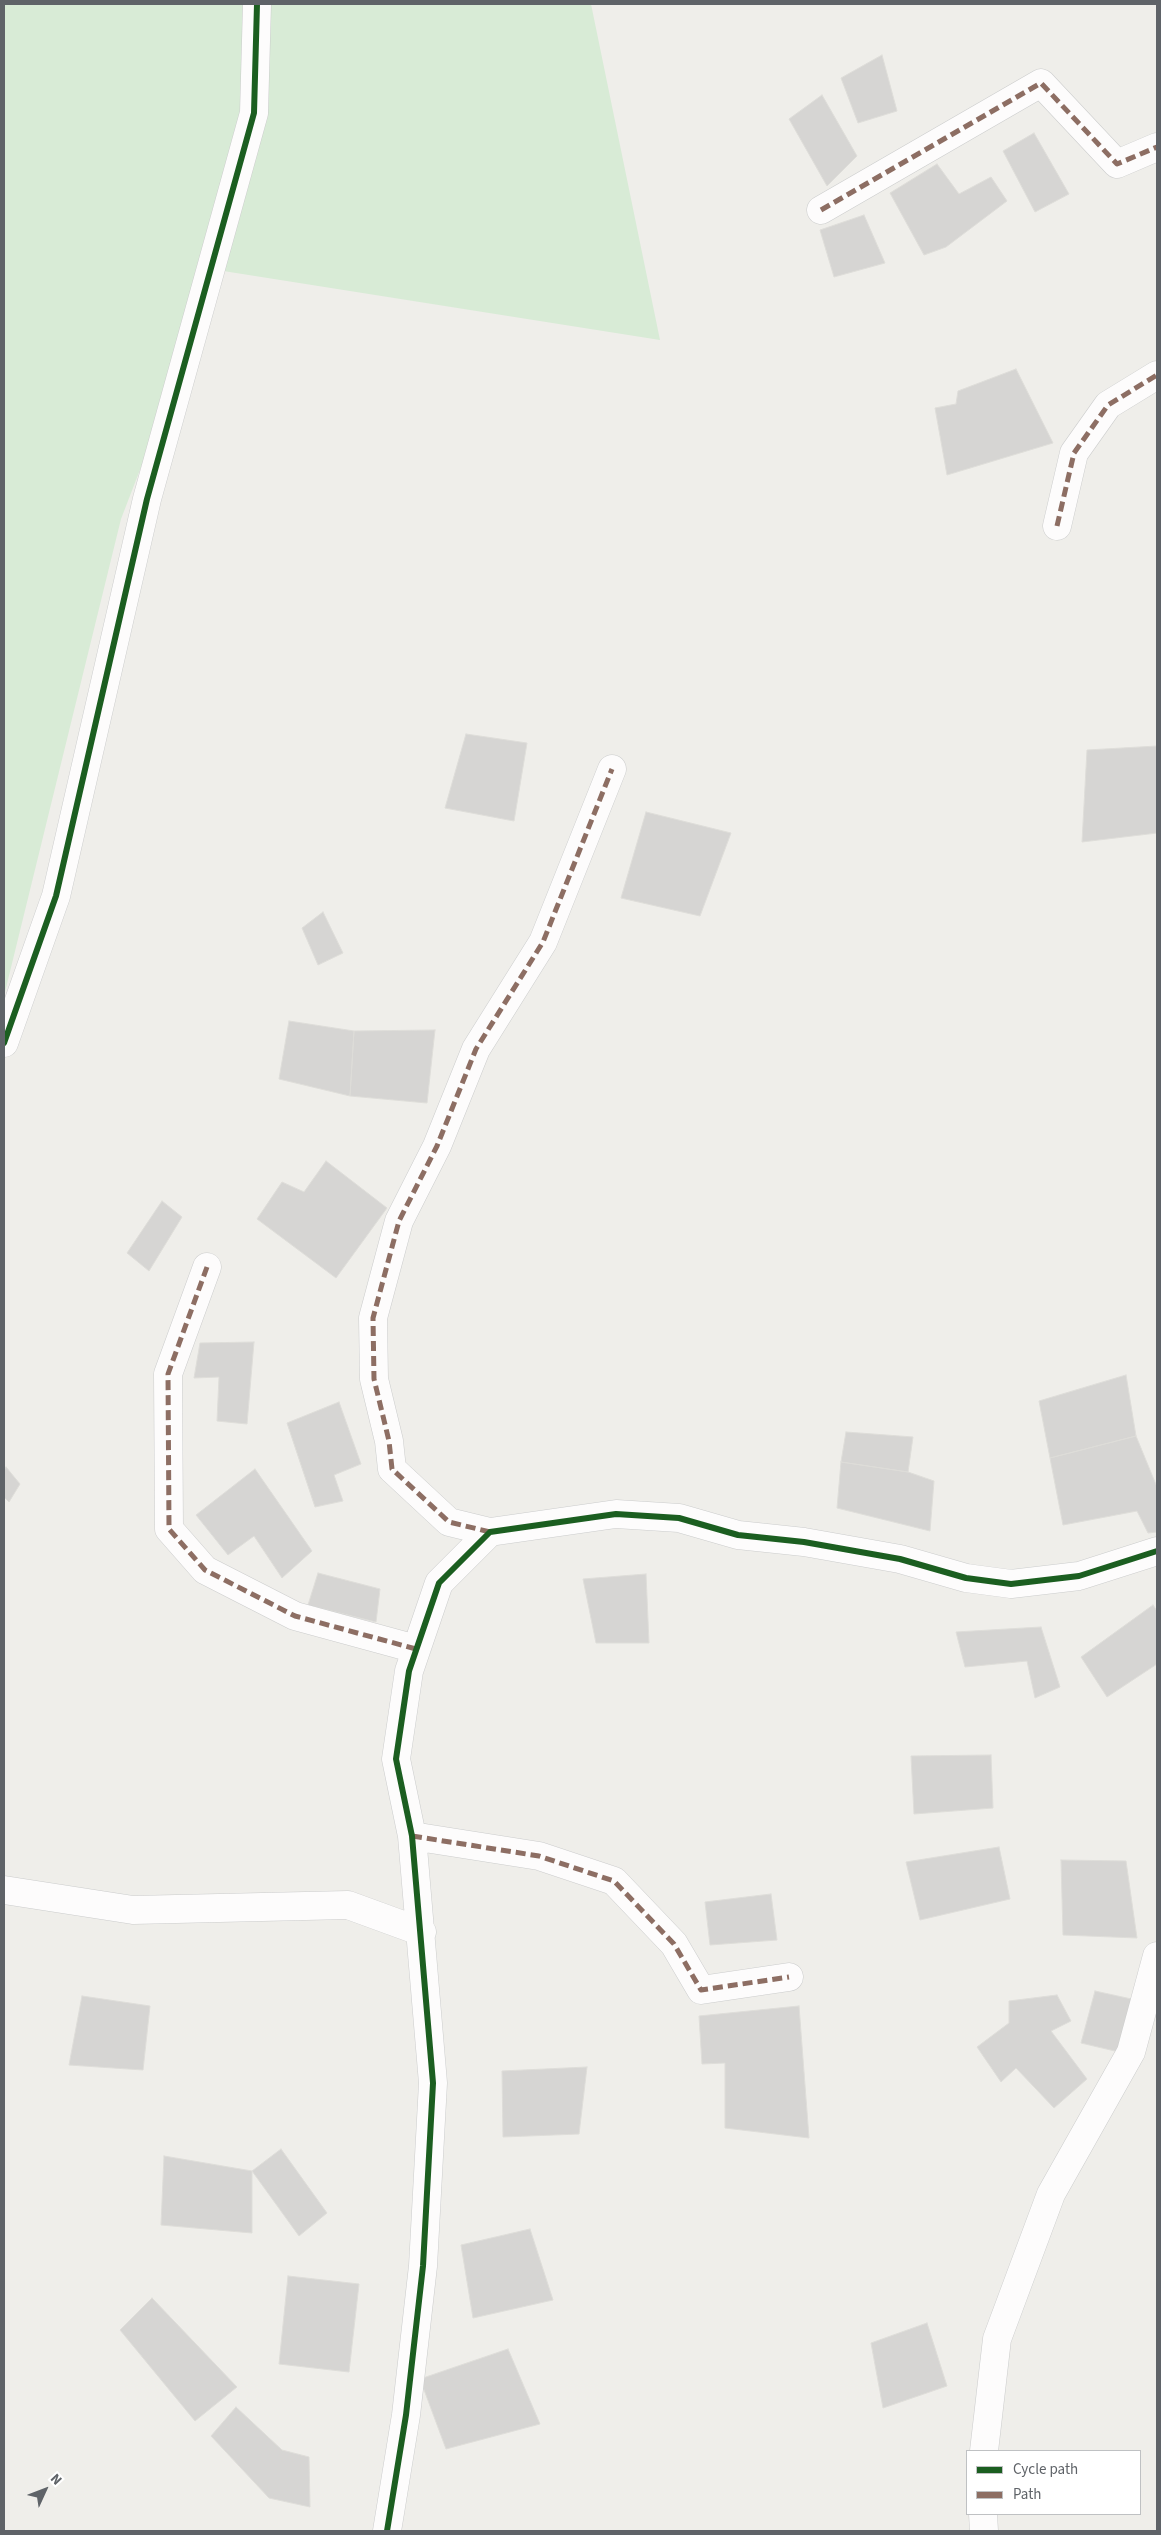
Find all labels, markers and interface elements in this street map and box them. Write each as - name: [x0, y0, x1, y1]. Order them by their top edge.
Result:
- legend: [966, 2450, 1141, 2515]
- text: Cycle path: [1013, 2459, 1078, 2480]
- north arrow: [20, 2465, 70, 2515]
- text: N: [45, 2470, 66, 2490]
- text: Path: [1013, 2484, 1041, 2505]

